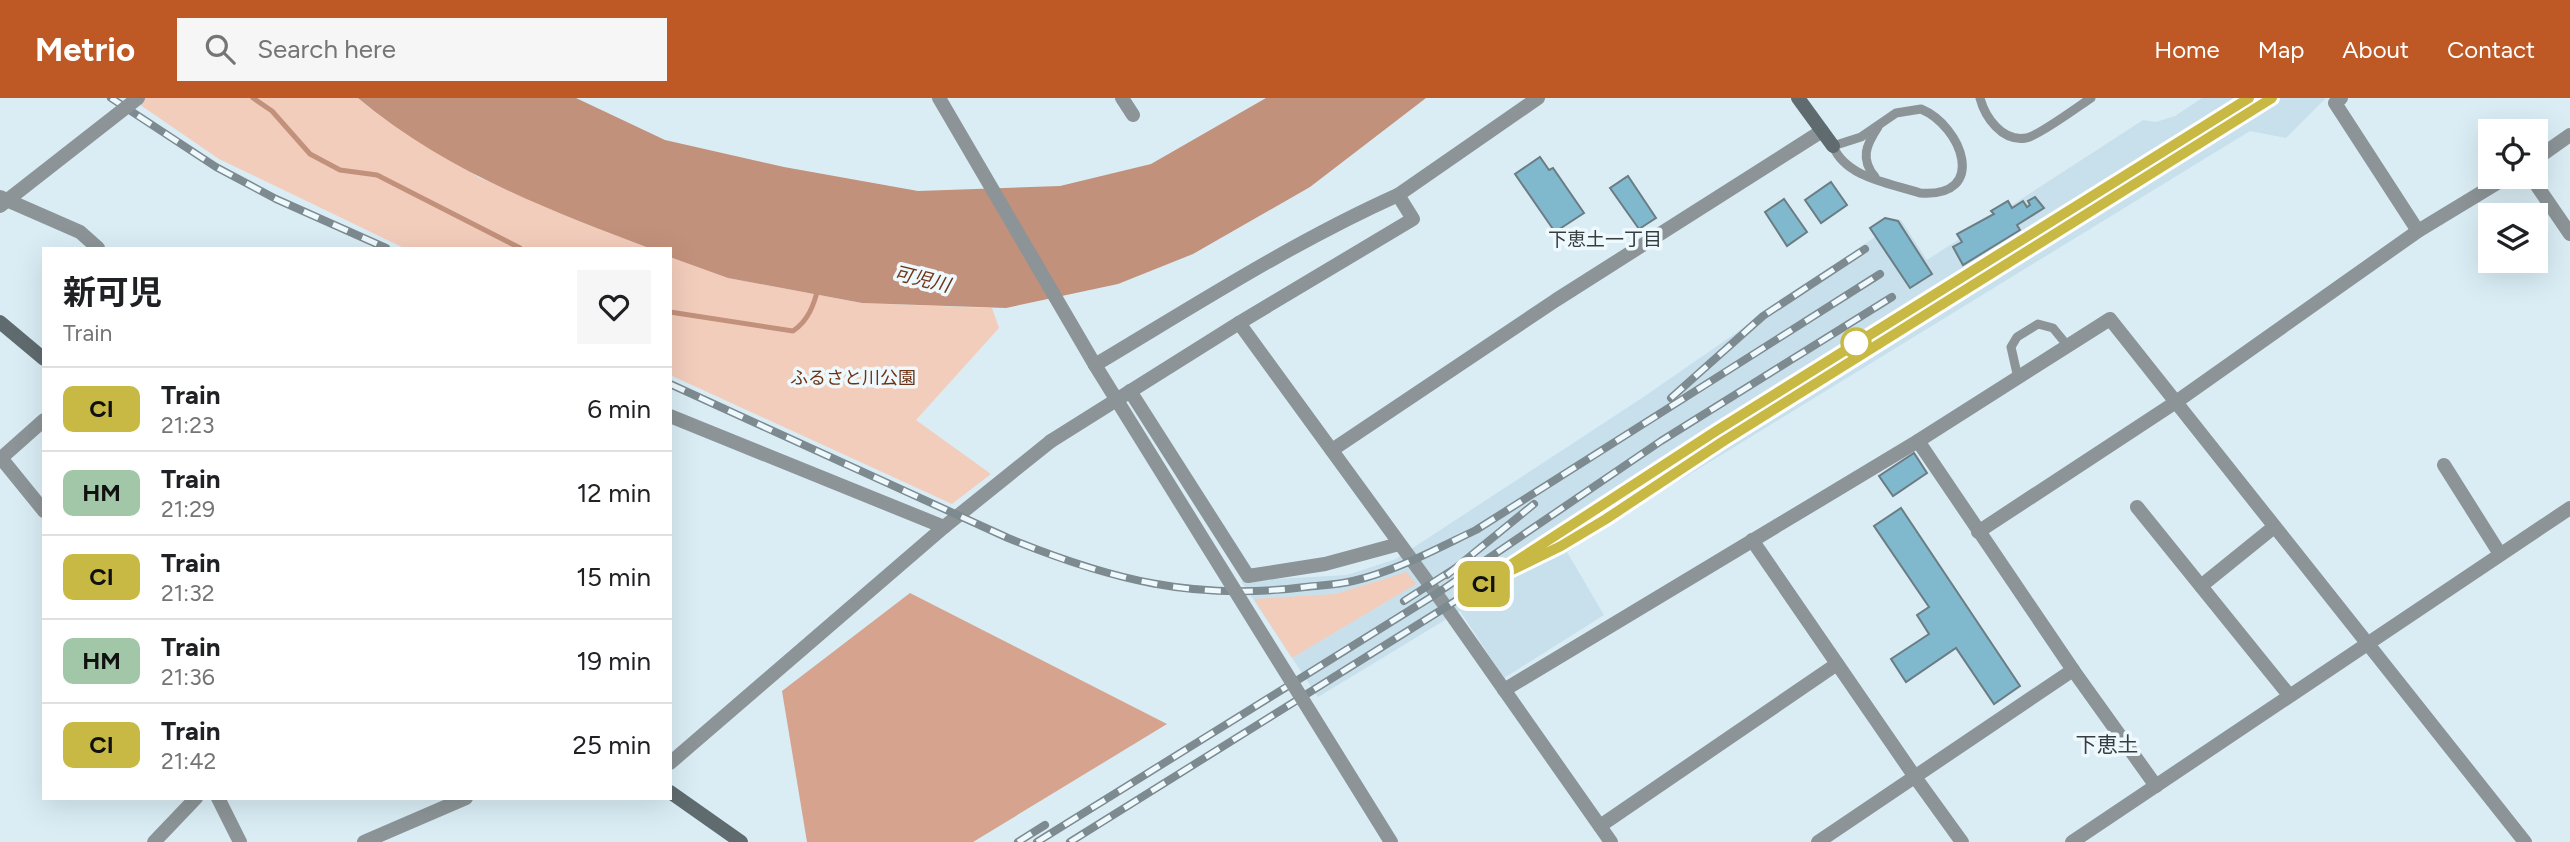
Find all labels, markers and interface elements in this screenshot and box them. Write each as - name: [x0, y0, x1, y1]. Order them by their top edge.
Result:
- search box: [177, 18, 667, 81]
- text: Metrio: [35, 30, 135, 69]
- icon: search: [201, 30, 239, 68]
- text: Search here: [257, 33, 396, 65]
- text: Home: [2154, 35, 2220, 64]
- text: Map: [2258, 35, 2304, 64]
- text: About: [2342, 35, 2409, 64]
- text: Contact: [2447, 35, 2535, 64]
- map controls: [2478, 119, 2548, 273]
- button: locate: [2478, 119, 2548, 189]
- button: layers: [2478, 203, 2548, 273]
- district label: 下恵土一丁目: [1548, 228, 1662, 251]
- water label: 可児川: [892, 261, 954, 298]
- button: heart: [577, 270, 651, 344]
- text: 新可児: [63, 273, 162, 312]
- text: Train: [63, 319, 112, 347]
- unlabelled marker: [1841, 328, 1871, 358]
- park label: ふるさと川公園: [790, 367, 916, 389]
- text: Train: [161, 379, 221, 411]
- text: 6 min: [587, 393, 651, 425]
- text: CI: [89, 394, 114, 423]
- text: 21:23: [161, 411, 215, 439]
- text: Train: [161, 463, 221, 495]
- text: 12 min: [577, 477, 651, 509]
- text: HM: [82, 478, 121, 507]
- text: 21:29: [161, 495, 215, 523]
- text: Train: [161, 547, 221, 579]
- text: 15 min: [576, 561, 651, 593]
- line badge: CI: [1452, 561, 1516, 607]
- text: CI: [89, 562, 114, 591]
- text: CI: [1472, 569, 1496, 598]
- text: 21:32: [161, 579, 215, 607]
- text: Train: [161, 631, 221, 663]
- text: 19 min: [576, 645, 651, 677]
- text: HM: [82, 646, 121, 675]
- text: 21:36: [161, 663, 215, 691]
- text: Train: [161, 715, 221, 747]
- text: 25 min: [572, 729, 651, 761]
- text: CI: [89, 730, 114, 759]
- district label: 下恵土: [2076, 732, 2139, 757]
- text: 21:42: [161, 747, 216, 775]

